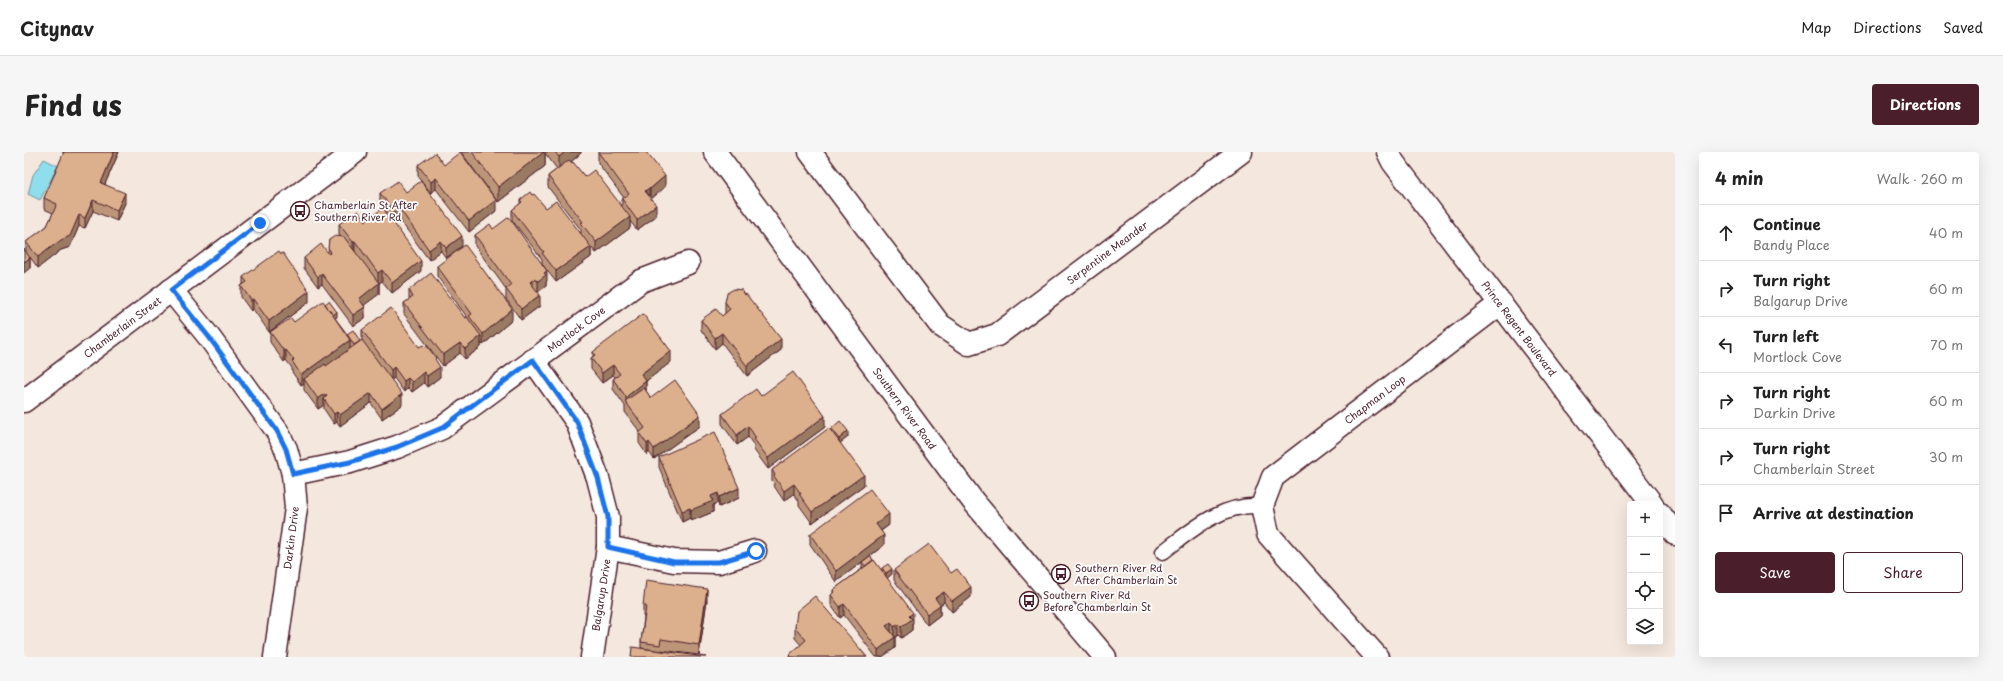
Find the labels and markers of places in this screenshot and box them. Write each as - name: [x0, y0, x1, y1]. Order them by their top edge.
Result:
- place label: Chamberlain St After Southern River Rd: [314, 197, 417, 224]
- bus stop icon: Chamberlain St After Southern River Rd: [289, 200, 311, 222]
- place label: Southern River Rd After Chamberlain St: [1075, 560, 1177, 587]
- bus stop icon: Southern River Rd After Chamberlain St: [1050, 563, 1072, 585]
- place label: Southern River Rd Before Chamberlain St: [1043, 587, 1151, 614]
- bus stop icon: Southern River Rd Before Chamberlain St: [1018, 590, 1040, 612]

